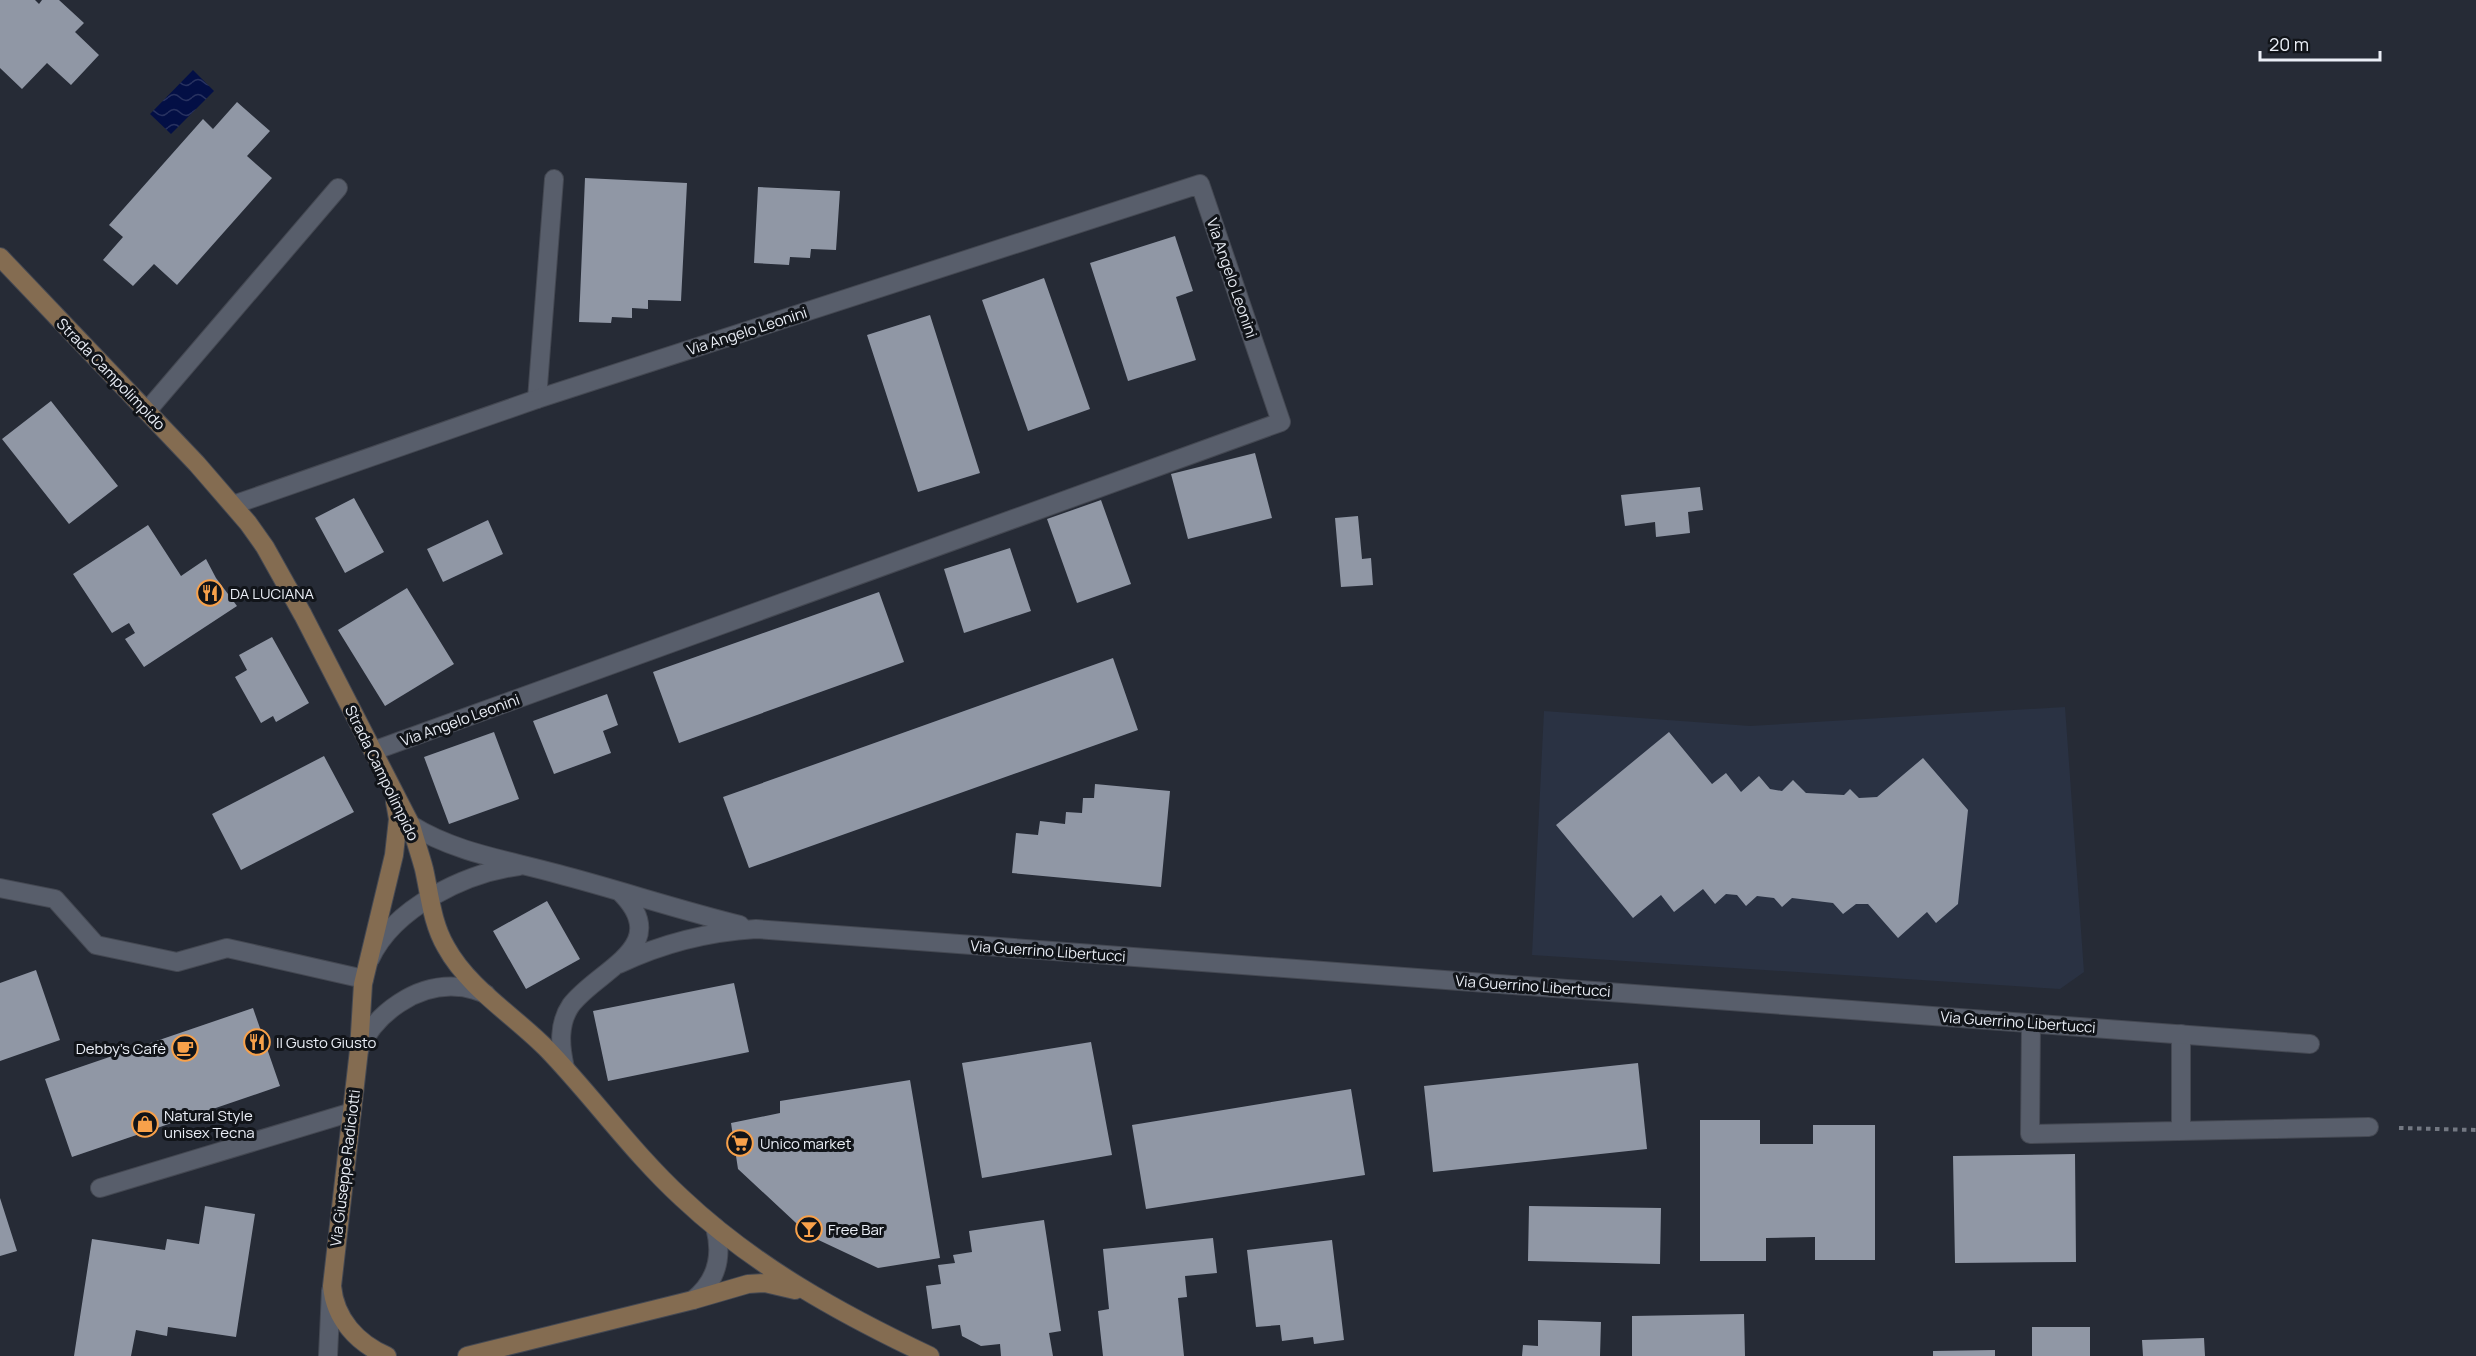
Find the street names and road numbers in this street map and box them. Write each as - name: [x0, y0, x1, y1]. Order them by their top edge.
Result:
- street label: Via Angelo Leonini: [1202, 215, 1262, 341]
- street label: Via Angelo Leonini: [684, 302, 810, 360]
- street label: Strada Campolimpido: [52, 313, 170, 435]
- street label: Via Angelo Leonini: [398, 689, 522, 751]
- street label: Strada Campolimpido: [340, 702, 424, 844]
- street label: Via Guerrino Libertucci: [970, 935, 1126, 967]
- street label: Via Guerrino Libertucci: [1455, 970, 1611, 1002]
- street label: Via Guerrino Libertucci: [1940, 1006, 2096, 1038]
- street label: Via Giuseppe Radiciotti: [325, 1088, 365, 1248]

